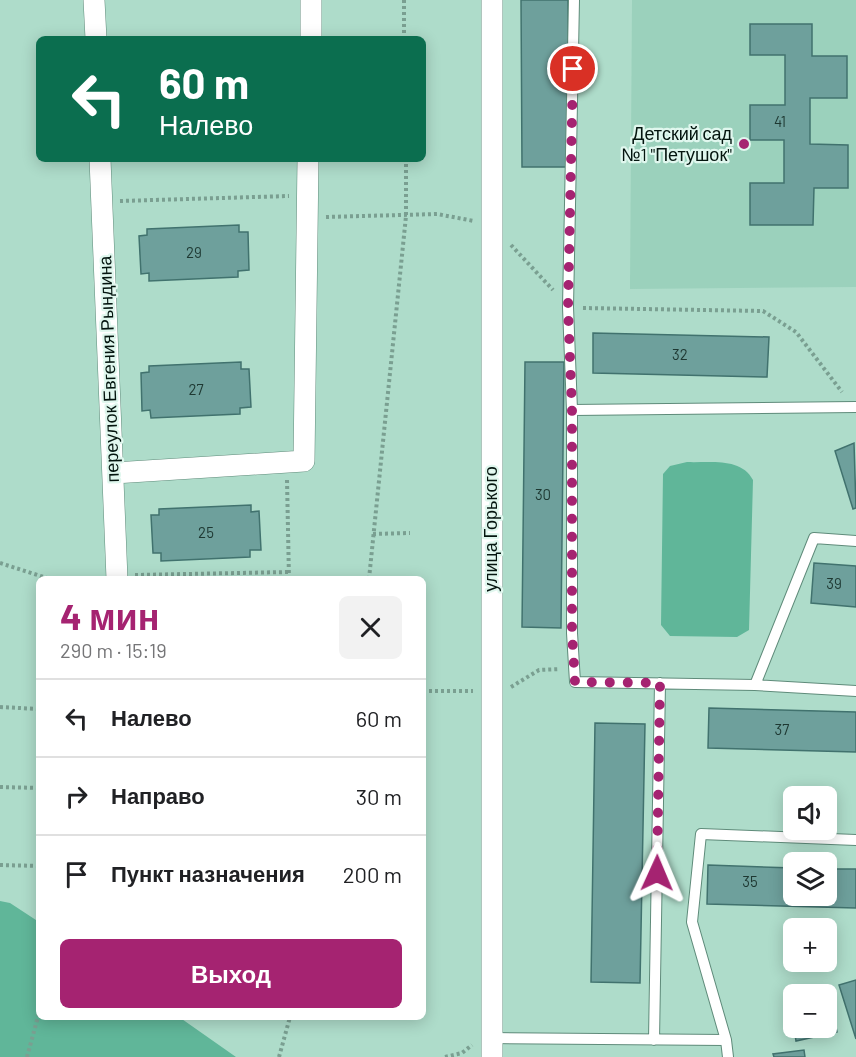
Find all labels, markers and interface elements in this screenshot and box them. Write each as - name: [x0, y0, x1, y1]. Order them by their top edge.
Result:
- pin: [547, 43, 598, 94]
- icon: arrive: [556, 52, 589, 85]
- text: 60 m: [159, 57, 249, 107]
- icon: left: [60, 60, 138, 138]
- text: Налево: [159, 108, 253, 140]
- house number: 41: [774, 112, 786, 130]
- place label: Детский сад №1 "Петушок": [621, 122, 732, 165]
- marker: Детский сад №1 "Петушок": [737, 137, 751, 151]
- house number: 29: [186, 243, 202, 261]
- street label: переулок Евгения Рындина: [93, 254, 123, 483]
- house number: 32: [672, 345, 688, 363]
- house number: 27: [188, 380, 204, 398]
- street label: улица Горького: [479, 466, 501, 592]
- house number: 30: [535, 485, 551, 503]
- house number: 25: [198, 523, 214, 541]
- house number: 39: [826, 574, 842, 592]
- text: 4 мин: [60, 594, 160, 637]
- button: close: [339, 596, 402, 659]
- text: 290 m · 15:19: [60, 638, 167, 662]
- icon: left: [60, 702, 93, 735]
- text: Налево: [111, 704, 192, 730]
- text: 60 m: [356, 705, 402, 731]
- house number: 37: [775, 720, 789, 738]
- icon: right: [60, 780, 93, 813]
- text: Направо: [111, 782, 205, 808]
- text: 30 m: [356, 783, 402, 809]
- map controls: [783, 786, 837, 1038]
- button: sound: [783, 786, 837, 840]
- position arrow: [625, 841, 689, 905]
- button: layers: [783, 852, 837, 906]
- icon: arrive: [60, 858, 93, 891]
- text: Пункт назначения: [111, 860, 305, 886]
- text: 200 m: [343, 861, 402, 887]
- house number: 35: [742, 872, 758, 890]
- button: +: [783, 918, 837, 972]
- button: Выход: [60, 939, 402, 1008]
- button: −: [783, 984, 837, 1038]

